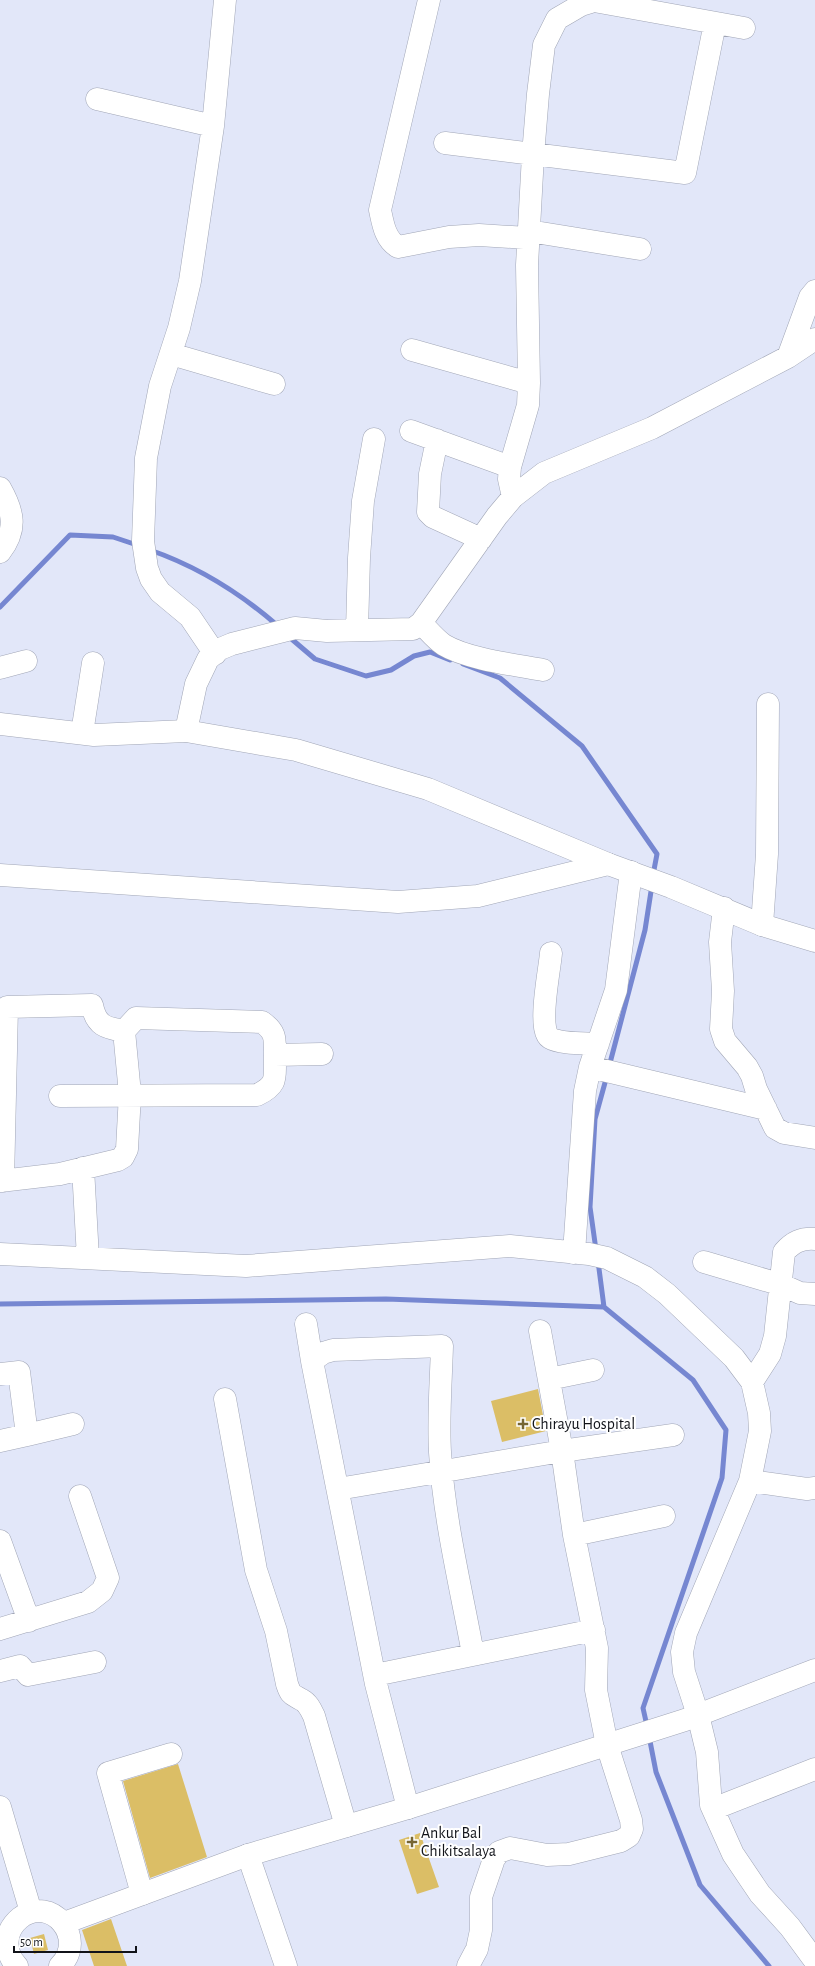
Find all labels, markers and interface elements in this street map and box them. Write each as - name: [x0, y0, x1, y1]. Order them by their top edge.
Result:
- place label: Chirayu Hospital: [532, 1416, 635, 1433]
- marker: Chirayu Hospital: [517, 1418, 529, 1430]
- place label: Ankur Bal Chikitsalaya: [421, 1825, 496, 1860]
- marker: Ankur Bal Chikitsalaya: [406, 1836, 418, 1848]
- scale bar: [14, 1928, 136, 1954]
- text: 50 m: [20, 1936, 43, 1948]

